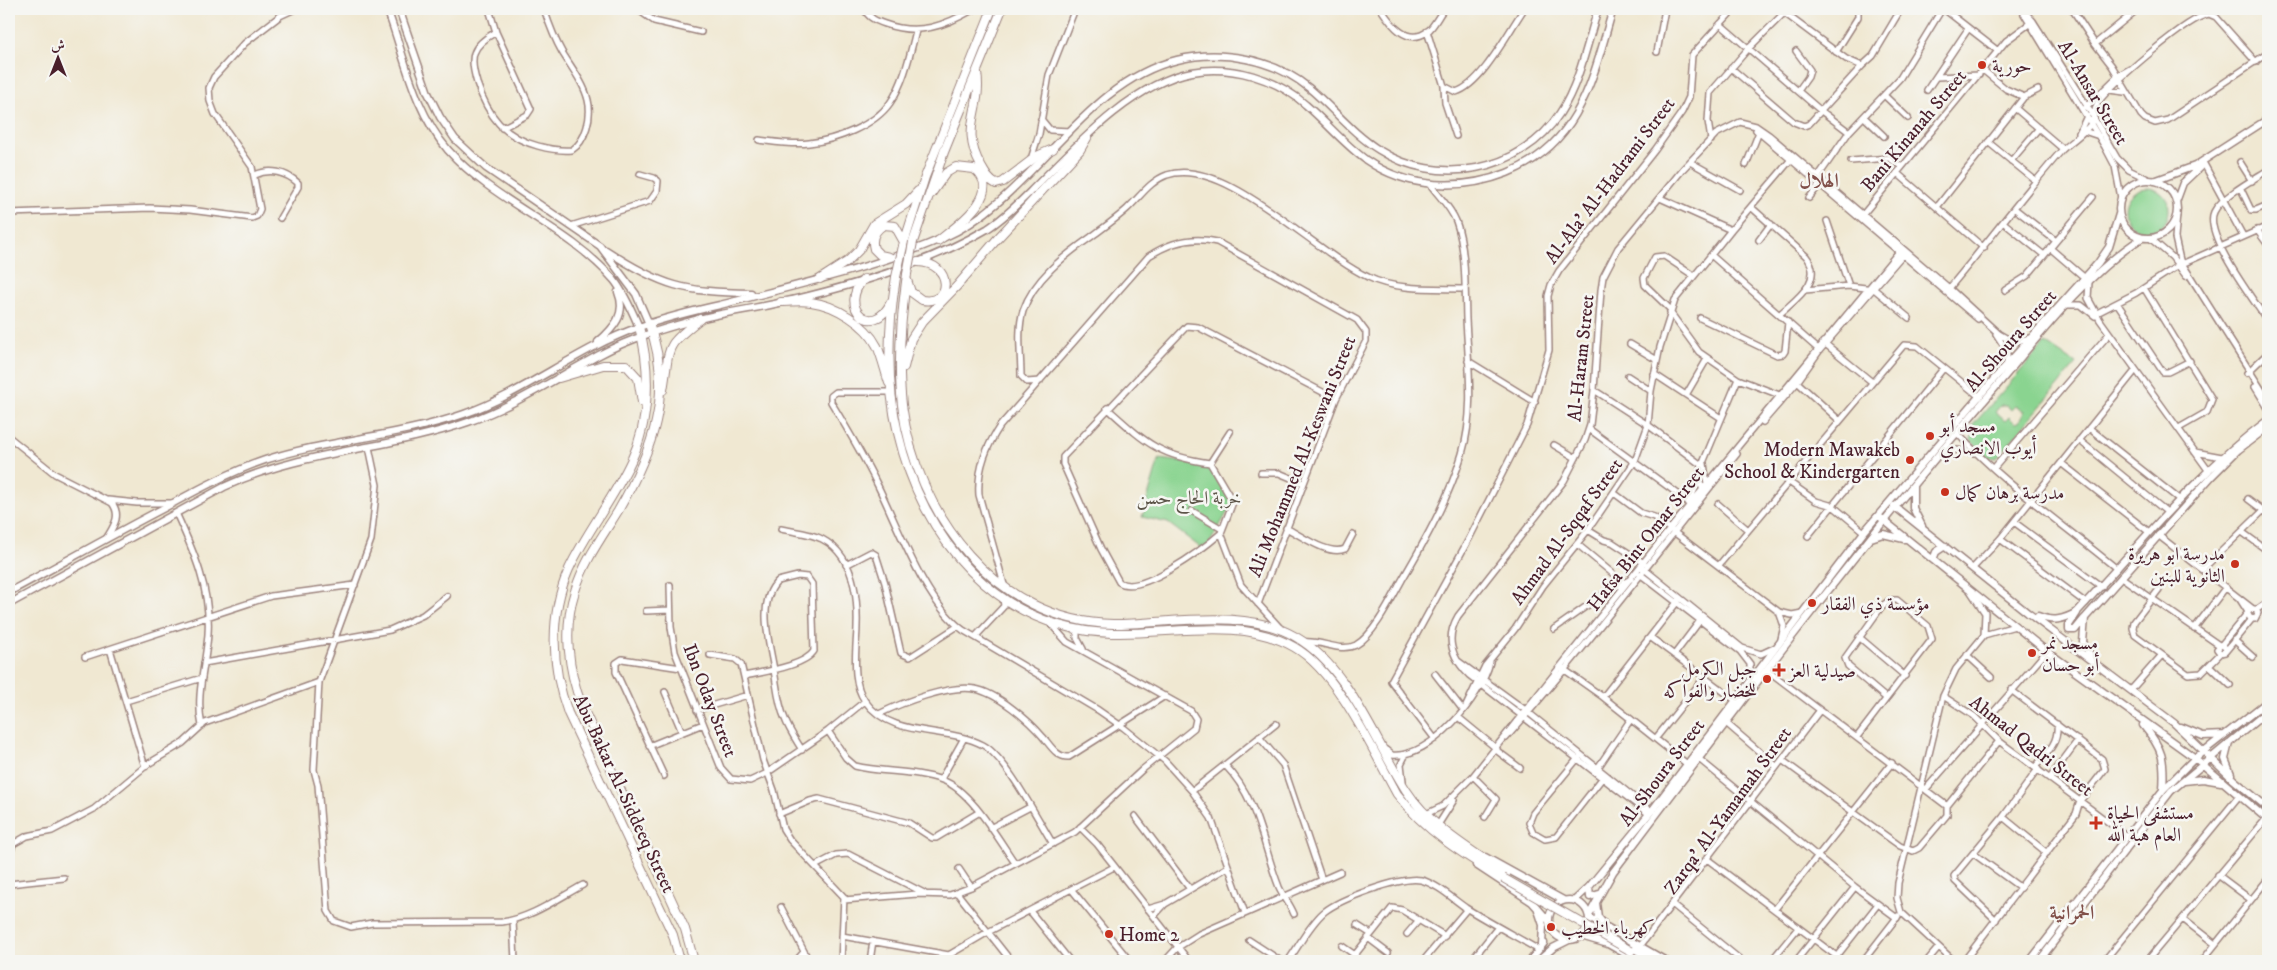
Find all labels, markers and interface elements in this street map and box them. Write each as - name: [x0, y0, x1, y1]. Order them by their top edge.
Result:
- north arrow: [32, 32, 82, 82]
- street label: Al-Ansar Street: [2052, 36, 2133, 149]
- text: ش: [51, 37, 65, 55]
- place label: حورية: [1992, 55, 2032, 78]
- marker: حورية: [1976, 59, 1988, 71]
- street label: Bani Kinanah Street: [1856, 65, 1972, 197]
- street label: Al-Ala' Al-Hadrami Street: [1540, 93, 1680, 269]
- district label: الهلال: [1799, 169, 1839, 194]
- street label: Al-Shoura Street: [1960, 285, 2062, 397]
- street label: Al-Haram Street: [1563, 293, 1600, 423]
- street label: Ali Mohammed Al-Keswani Street: [1243, 333, 1361, 580]
- place label: مسجد أبو أيوب الانصاري: [1938, 413, 2037, 463]
- marker: مسجد أبو أيوب الانصاري: [1924, 430, 1936, 442]
- place label: Modern Mawakeb School & Kindergarten: [1724, 439, 1900, 484]
- street label: Ahmad Al-Sqqaf Street: [1506, 454, 1629, 610]
- marker: Modern Mawakeb School & Kindergarten: [1904, 454, 1916, 466]
- street label: Hafsa Bint Omar Street: [1583, 462, 1710, 616]
- place label: مدرسة برهان كمال: [1955, 482, 2064, 505]
- marker: مدرسة برهان كمال: [1939, 486, 1951, 498]
- park label: خربة الحاج حسن: [1136, 487, 1242, 515]
- place label: مدرسة ابو هريرة الثانوية للبنين: [2128, 543, 2225, 588]
- marker: مدرسة ابو هريرة الثانوية للبنين: [2229, 558, 2241, 570]
- place label: مؤسسة ذي الفقار: [1820, 593, 1930, 619]
- marker: مؤسسة ذي الفقار: [1806, 597, 1818, 609]
- place label: مسجد نمر أبو حسان: [2040, 632, 2100, 677]
- street label: Ibn Oday Street: [677, 641, 742, 760]
- marker: مسجد نمر أبو حسان: [2026, 647, 2038, 659]
- place label: جبل الكرمل للخضار والفواكه: [1663, 658, 1757, 703]
- place label: صيدلية العز: [1787, 660, 1856, 683]
- marker: صيدلية العز: [1773, 664, 1785, 676]
- marker: جبل الكرمل للخضار والفواكه: [1761, 673, 1773, 685]
- street label: Abu Bakar Al-Siddeeq Street: [567, 691, 680, 897]
- street label: Ahmad Qadri Street: [1965, 691, 2097, 802]
- street label: Al-Shoura Street: [1615, 715, 1710, 831]
- street label: Zarqa' Al-Yamamah Street: [1660, 723, 1798, 900]
- place label: مستشفى الحياة العام هبة الله: [2107, 802, 2194, 851]
- marker: مستشفى الحياة العام هبة الله: [2089, 816, 2103, 830]
- district label: الحمرانية: [2050, 901, 2094, 926]
- place label: كهرباء الخطيب: [1561, 917, 1655, 940]
- marker: كهرباء الخطيب: [1545, 921, 1557, 933]
- place label: Home 2: [1119, 924, 1180, 947]
- marker: Home 2: [1103, 928, 1115, 940]

